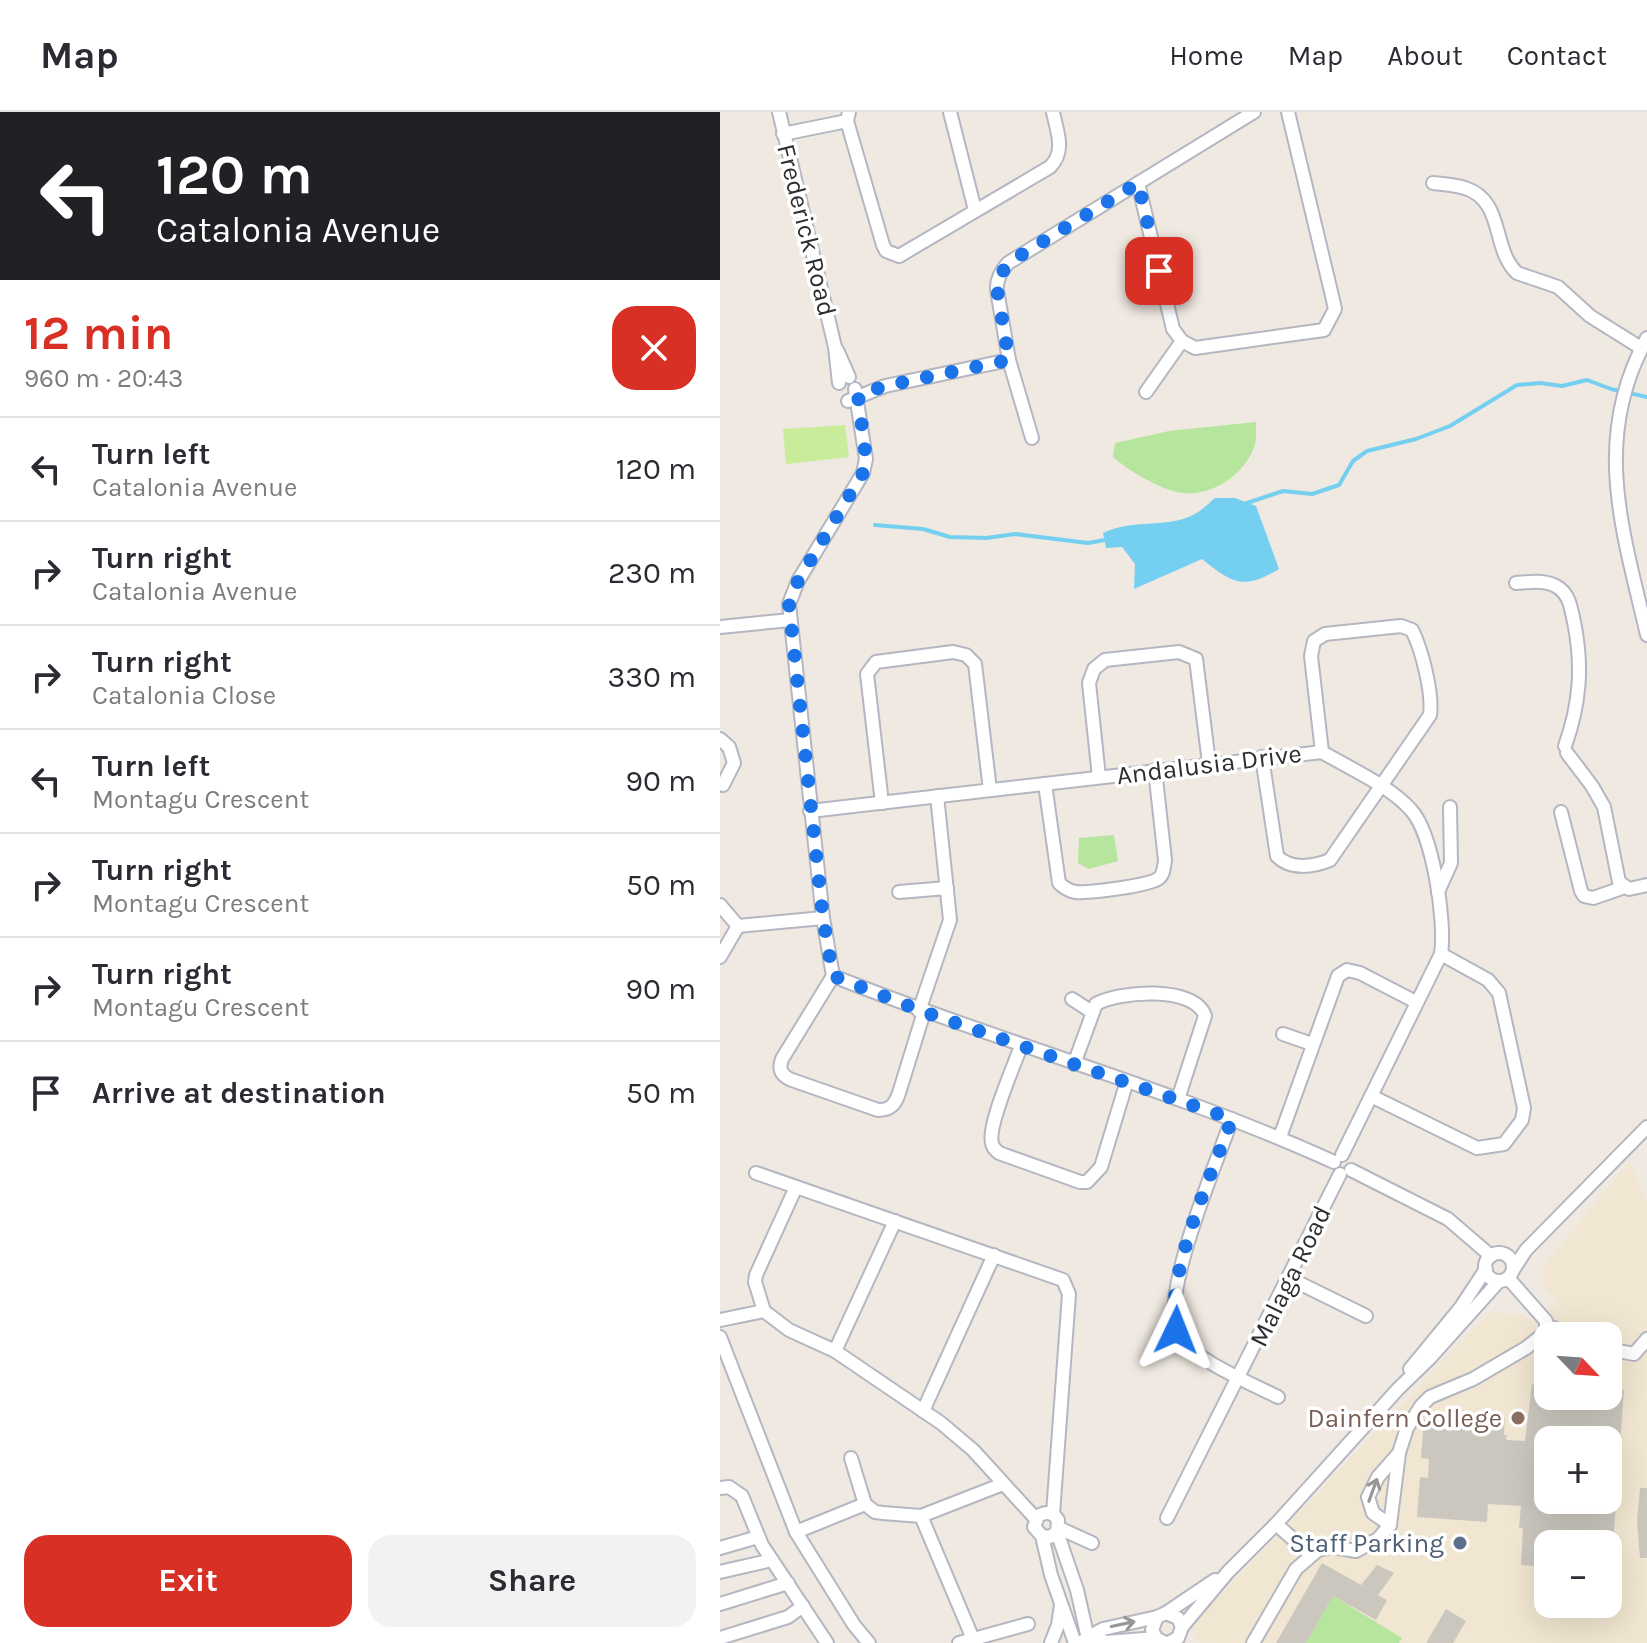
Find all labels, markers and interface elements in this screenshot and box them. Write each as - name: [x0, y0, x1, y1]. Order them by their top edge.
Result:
- text: Map: [40, 33, 119, 78]
- text: Home: [1169, 39, 1244, 72]
- text: Map: [1288, 39, 1343, 72]
- text: About: [1387, 39, 1463, 72]
- text: Contact: [1507, 39, 1607, 72]
- street label: Frederick Road: [770, 141, 843, 319]
- text: 120 m: [156, 142, 313, 207]
- icon: left: [24, 144, 128, 248]
- text: Catalonia Avenue: [156, 209, 440, 251]
- pin: [1125, 237, 1193, 305]
- icon: arrive: [1137, 249, 1181, 293]
- text: 12 min: [24, 305, 174, 361]
- button: close: [612, 306, 696, 390]
- text: 960 m · 20:43: [24, 363, 183, 394]
- text: Turn left: [92, 436, 210, 472]
- icon: left: [24, 447, 68, 491]
- text: 120 m: [616, 451, 696, 487]
- text: Catalonia Avenue: [92, 472, 297, 503]
- text: Turn right: [92, 540, 232, 576]
- icon: right: [24, 551, 68, 595]
- text: 230 m: [608, 555, 696, 591]
- text: Catalonia Avenue: [92, 576, 297, 607]
- text: Turn right: [92, 644, 232, 680]
- icon: right: [24, 655, 68, 699]
- text: 330 m: [608, 659, 696, 695]
- text: Catalonia Close: [92, 680, 276, 711]
- street label: Andalusia Drive: [1115, 738, 1303, 791]
- text: Turn left: [92, 748, 210, 784]
- icon: left: [24, 759, 68, 803]
- text: 90 m: [626, 763, 696, 799]
- text: Montagu Crescent: [92, 784, 309, 815]
- text: Turn right: [92, 852, 232, 888]
- icon: right: [24, 863, 68, 907]
- text: 50 m: [626, 867, 696, 903]
- text: Montagu Crescent: [92, 888, 309, 919]
- text: Turn right: [92, 956, 232, 992]
- icon: right: [24, 967, 68, 1011]
- text: 90 m: [626, 971, 696, 1007]
- text: Montagu Crescent: [92, 992, 309, 1023]
- icon: arrive: [24, 1071, 68, 1115]
- text: Arrive at destination: [92, 1075, 386, 1111]
- text: 50 m: [626, 1075, 696, 1111]
- street label: Malaga Road: [1243, 1201, 1338, 1352]
- position arrow: [1134, 1288, 1218, 1372]
- north arrow: [1534, 1322, 1622, 1410]
- map controls: [1534, 1322, 1622, 1618]
- place label: Dainfern College: [1307, 1403, 1502, 1434]
- marker: Dainfern College: [1509, 1409, 1527, 1427]
- button: +: [1534, 1426, 1622, 1514]
- one-way arrow: [1367, 1478, 1382, 1503]
- place label: Staff Parking: [1289, 1528, 1444, 1559]
- button: −: [1534, 1530, 1622, 1618]
- marker: Staff Parking: [1451, 1534, 1469, 1552]
- button: Exit: [24, 1535, 352, 1627]
- button: Share: [368, 1535, 696, 1627]
- one-way arrow: [1110, 1616, 1136, 1631]

